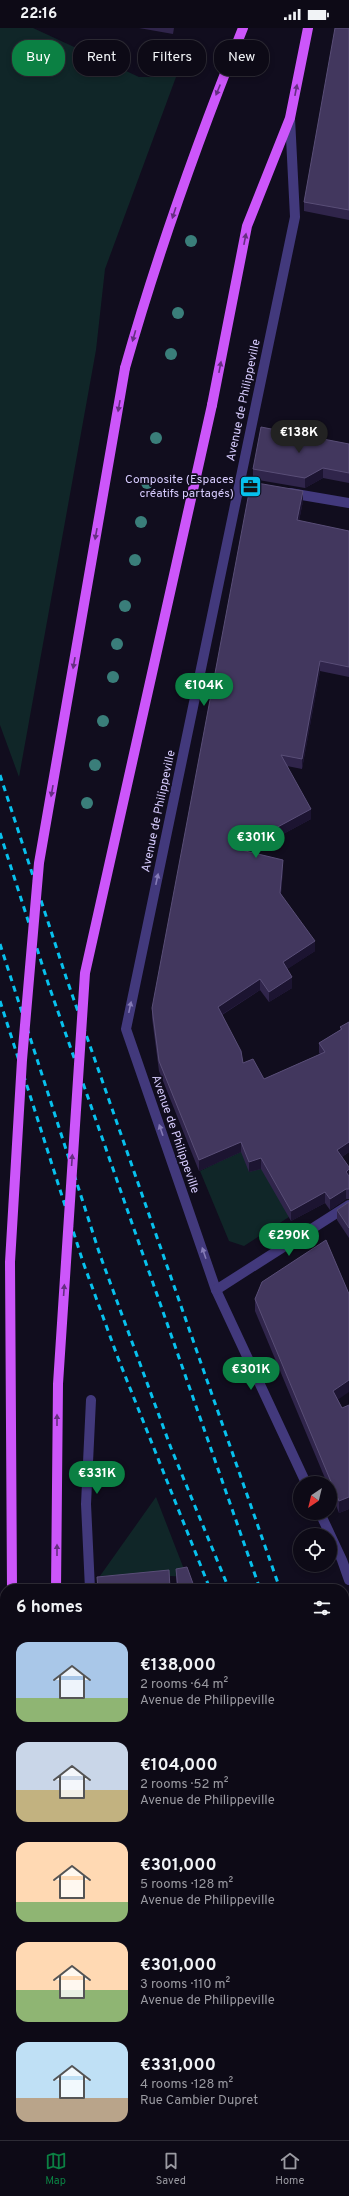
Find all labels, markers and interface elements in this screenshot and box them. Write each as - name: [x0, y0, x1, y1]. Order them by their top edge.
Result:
- text: 22:16: [20, 5, 57, 24]
- chip: Buy: [12, 40, 65, 76]
- chip: Rent: [73, 40, 130, 76]
- chip: Filters: [138, 40, 206, 76]
- chip: New: [214, 40, 269, 76]
- one-way arrow: [293, 84, 299, 96]
- one-way arrow: [215, 85, 221, 96]
- one-way arrow: [171, 207, 177, 219]
- one-way arrow: [242, 233, 248, 245]
- one-way arrow: [131, 331, 137, 343]
- street label: Avenue de Philippeville: [223, 338, 265, 463]
- one-way arrow: [217, 361, 223, 373]
- one-way arrow: [116, 400, 122, 413]
- pin: €138K: [271, 420, 327, 454]
- text: €138K: [280, 425, 318, 441]
- place label: Composite (Espaces créatifs partagés): [125, 472, 234, 502]
- office icon: Composite (Espaces créatifs partagés): [237, 473, 263, 499]
- one-way arrow: [93, 528, 99, 541]
- one-way arrow: [71, 656, 77, 669]
- pin: €104K: [176, 673, 232, 707]
- text: €104K: [184, 678, 224, 694]
- street label: Avenue de Philippeville: [138, 749, 180, 874]
- one-way arrow: [48, 785, 54, 797]
- pin: €301K: [228, 825, 284, 859]
- text: €301K: [237, 830, 275, 846]
- one-way arrow: [154, 873, 160, 886]
- one-way arrow: [128, 1001, 134, 1013]
- street label: Avenue de Philippeville: [147, 1073, 203, 1196]
- one-way arrow: [158, 1124, 164, 1136]
- one-way arrow: [69, 1154, 76, 1167]
- pin: €290K: [261, 1223, 317, 1257]
- text: €290K: [268, 1228, 310, 1244]
- one-way arrow: [200, 1247, 206, 1259]
- one-way arrow: [60, 1284, 67, 1296]
- pin: €301K: [223, 1357, 279, 1391]
- text: €301K: [232, 1362, 270, 1378]
- one-way arrow: [54, 1413, 60, 1426]
- pin: €331K: [69, 1461, 125, 1495]
- text: €331K: [78, 1466, 116, 1482]
- north arrow: [293, 1476, 337, 1520]
- map controls: [293, 1476, 337, 1572]
- button: locate: [293, 1528, 337, 1572]
- one-way arrow: [54, 1543, 60, 1556]
- text: 6 homes: [16, 1597, 83, 1619]
- icon: filters: [311, 1597, 333, 1619]
- text: €138,000: [140, 1655, 216, 1677]
- icon: home: [48, 1658, 96, 1706]
- text: 2 rooms · 64 m²: [140, 1677, 228, 1693]
- text: Avenue de Philippeville: [140, 1693, 275, 1709]
- text: €104,000: [140, 1755, 218, 1777]
- icon: home: [48, 1758, 96, 1806]
- text: 2 rooms · 52 m²: [140, 1777, 228, 1793]
- text: Avenue de Philippeville: [140, 1793, 275, 1809]
- text: €301,000: [140, 1855, 217, 1877]
- icon: home: [48, 1858, 96, 1906]
- text: 5 rooms · 128 m²: [140, 1877, 233, 1893]
- text: Avenue de Philippeville: [140, 1893, 275, 1909]
- text: €301,000: [140, 1955, 217, 1977]
- icon: home: [48, 1958, 96, 2006]
- text: 3 rooms · 110 m²: [140, 1977, 230, 1993]
- text: Avenue de Philippeville: [140, 1993, 275, 2009]
- text: €331,000: [140, 2055, 216, 2077]
- icon: home: [48, 2058, 96, 2106]
- text: 4 rooms · 128 m²: [140, 2077, 233, 2093]
- text: Rue Cambier Dupret: [140, 2093, 258, 2109]
- tab: Map: [45, 2150, 67, 2188]
- tab: Saved: [156, 2150, 186, 2188]
- tab: Home: [275, 2150, 304, 2188]

